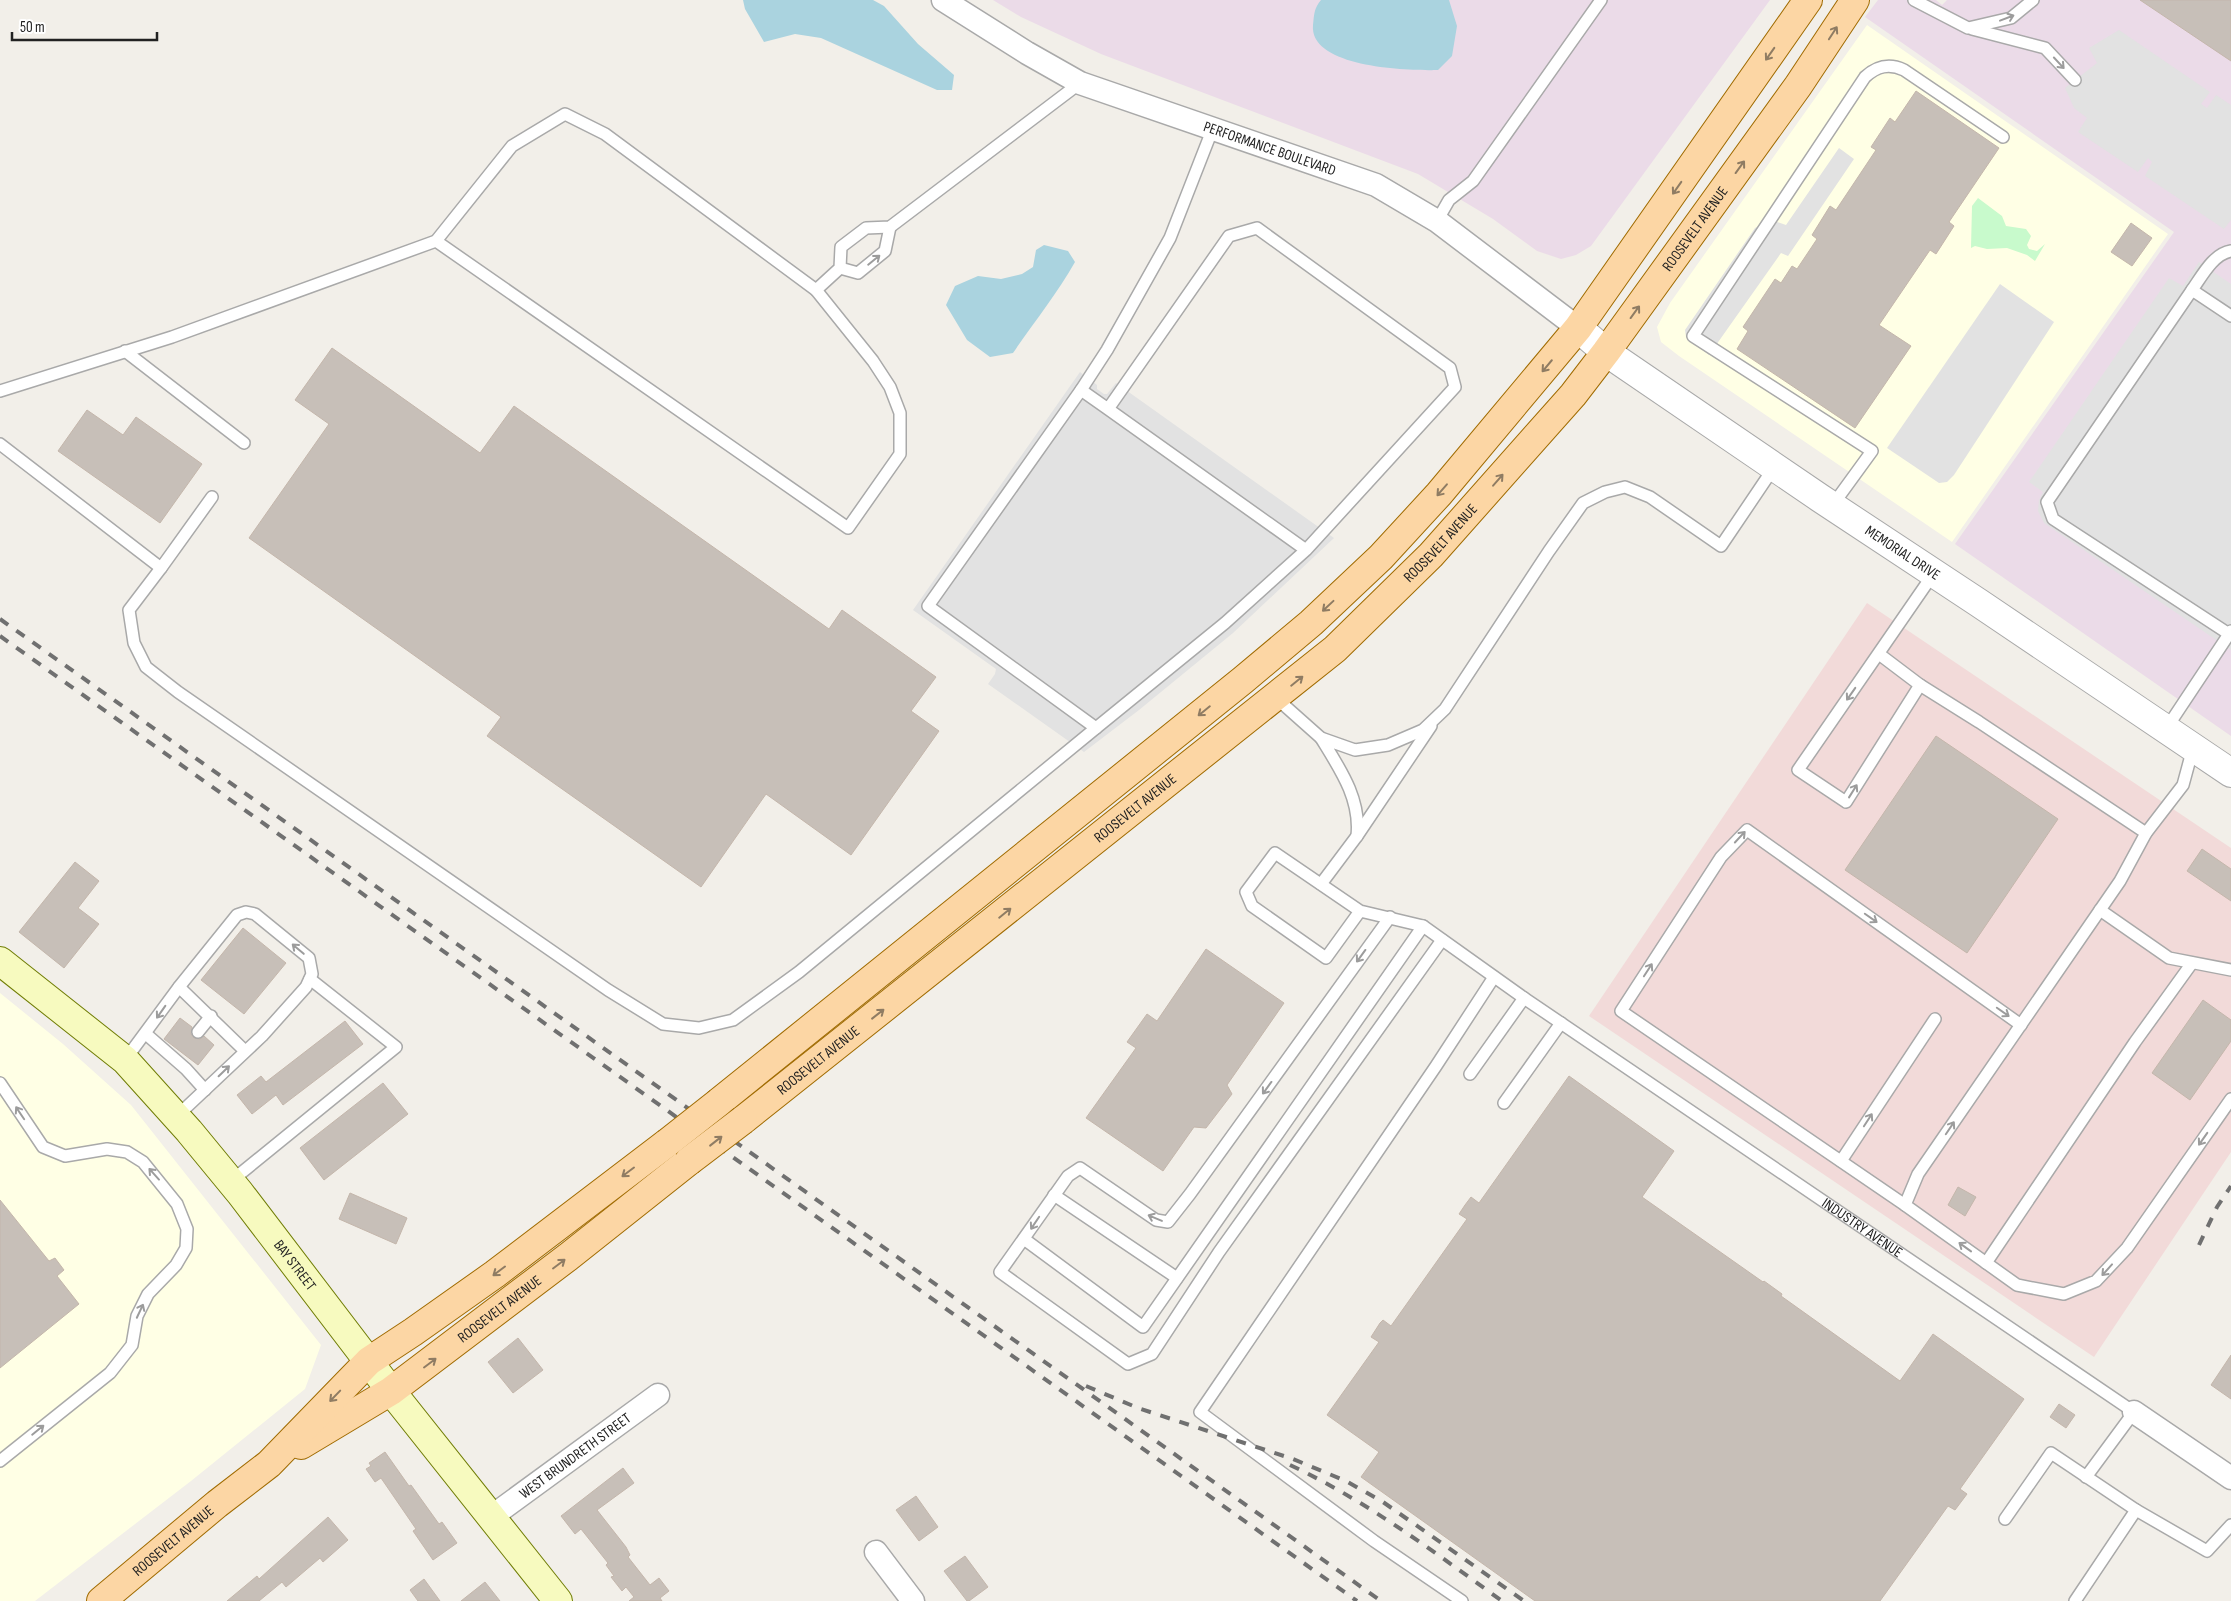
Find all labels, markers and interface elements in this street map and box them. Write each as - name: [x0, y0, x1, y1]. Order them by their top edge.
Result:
- scale bar: [12, 10, 158, 42]
- one-way arrow: [1999, 13, 2014, 22]
- text: 50 m: [20, 18, 45, 37]
- one-way arrow: [1828, 27, 1838, 41]
- one-way arrow: [1765, 47, 1775, 61]
- one-way arrow: [2054, 57, 2065, 70]
- street label: PERFORMANCE BOULEVARD: [1201, 117, 1339, 180]
- one-way arrow: [1735, 160, 1745, 174]
- one-way arrow: [1672, 180, 1682, 194]
- street label: ROOSEVELT AVENUE: [1658, 182, 1732, 275]
- one-way arrow: [867, 255, 880, 266]
- one-way arrow: [1630, 306, 1640, 320]
- one-way arrow: [1541, 359, 1552, 372]
- one-way arrow: [1492, 474, 1504, 487]
- one-way arrow: [1437, 484, 1448, 497]
- street label: ROOSEVELT AVENUE: [1399, 500, 1481, 586]
- street label: MEMORIAL DRIVE: [1862, 521, 1944, 584]
- one-way arrow: [1322, 600, 1335, 612]
- one-way arrow: [1290, 676, 1303, 687]
- one-way arrow: [1846, 687, 1856, 701]
- one-way arrow: [1198, 705, 1211, 716]
- street label: ROOSEVELT AVENUE: [1090, 769, 1180, 847]
- one-way arrow: [1848, 785, 1858, 799]
- one-way arrow: [1734, 831, 1746, 843]
- one-way arrow: [998, 908, 1011, 919]
- one-way arrow: [1864, 913, 1878, 923]
- one-way arrow: [292, 944, 305, 955]
- one-way arrow: [1356, 949, 1366, 963]
- one-way arrow: [1642, 963, 1653, 977]
- one-way arrow: [156, 1005, 167, 1018]
- one-way arrow: [1996, 1007, 2010, 1017]
- one-way arrow: [871, 1009, 884, 1020]
- street label: ROOSEVELT AVENUE: [773, 1022, 863, 1099]
- one-way arrow: [218, 1065, 231, 1077]
- one-way arrow: [1261, 1081, 1272, 1094]
- one-way arrow: [15, 1106, 25, 1120]
- one-way arrow: [1863, 1114, 1873, 1128]
- one-way arrow: [1945, 1122, 1955, 1136]
- one-way arrow: [2198, 1132, 2208, 1146]
- one-way arrow: [709, 1135, 722, 1146]
- one-way arrow: [621, 1167, 635, 1177]
- one-way arrow: [148, 1168, 160, 1181]
- street label: INDUSTRY AVENUE: [1818, 1193, 1906, 1262]
- one-way arrow: [1148, 1213, 1163, 1223]
- one-way arrow: [1030, 1216, 1040, 1230]
- street label: BAY STREET: [270, 1236, 320, 1294]
- one-way arrow: [1958, 1242, 1972, 1252]
- one-way arrow: [552, 1258, 565, 1269]
- one-way arrow: [2101, 1263, 2112, 1276]
- one-way arrow: [493, 1265, 506, 1276]
- street label: ROOSEVELT AVENUE: [454, 1271, 545, 1347]
- one-way arrow: [136, 1304, 145, 1319]
- one-way arrow: [423, 1357, 436, 1368]
- one-way arrow: [329, 1390, 341, 1402]
- street label: WEST BRUNDRETH STREET: [515, 1409, 635, 1503]
- one-way arrow: [31, 1425, 44, 1436]
- street label: ROOSEVELT AVENUE: [129, 1501, 218, 1580]

